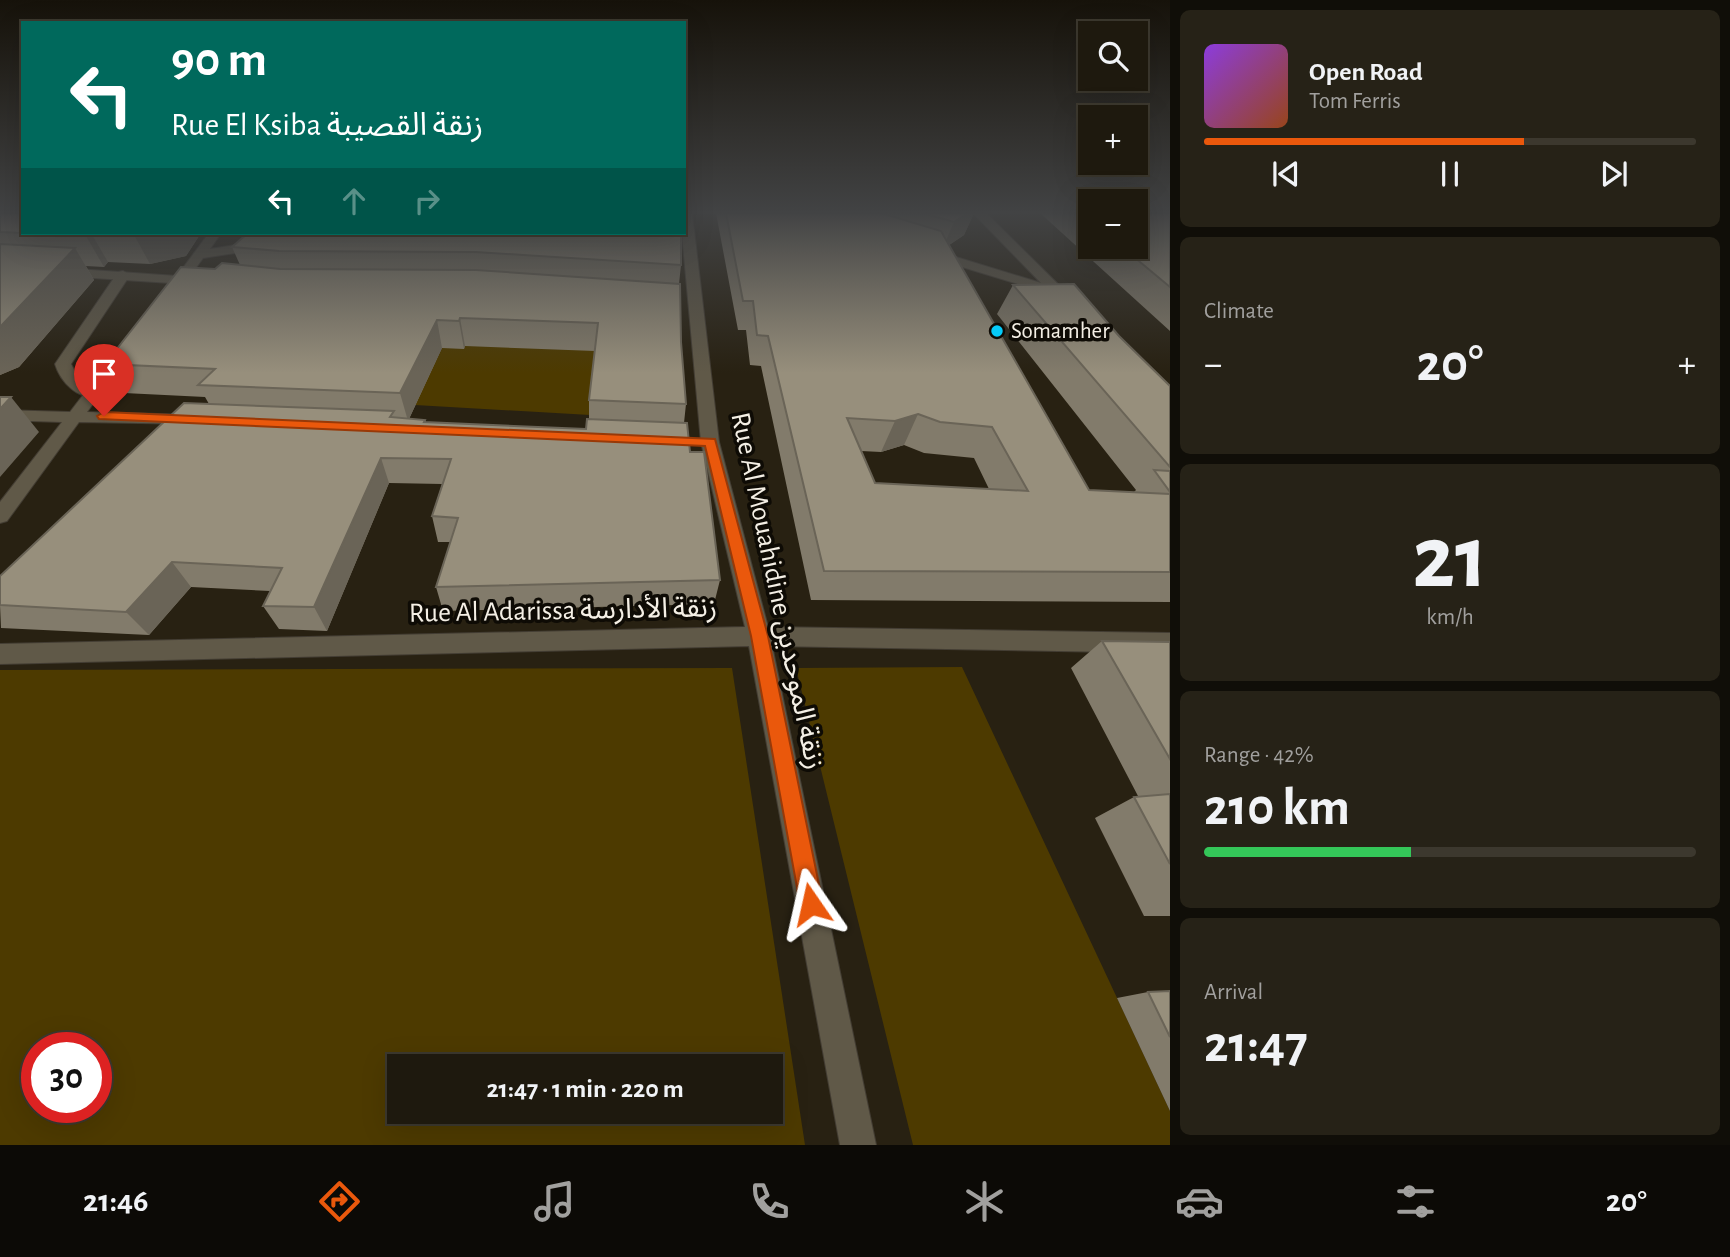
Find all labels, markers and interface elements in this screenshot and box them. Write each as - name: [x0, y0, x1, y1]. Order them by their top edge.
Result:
- map controls: [1078, 21, 1148, 259]
- button: search: [1078, 21, 1148, 91]
- text: 90 m: [171, 36, 267, 85]
- icon: left: [56, 49, 147, 140]
- text: Open Road: [1309, 59, 1423, 85]
- text: Tom Ferris: [1309, 90, 1401, 113]
- button: +: [1078, 105, 1148, 175]
- text: Rue El Ksiba زنقة القصيبة: [171, 109, 483, 141]
- icon: previous: [1267, 155, 1305, 193]
- icon: pause: [1431, 155, 1469, 193]
- icon: next: [1595, 155, 1633, 193]
- icon: left: [262, 182, 300, 220]
- icon: ahead: [335, 182, 373, 220]
- icon: right: [408, 182, 446, 220]
- button: −: [1078, 189, 1148, 259]
- text: Climate: [1204, 300, 1274, 323]
- place label: Somamher: [1011, 320, 1110, 343]
- marker: Somamher: [989, 323, 1005, 339]
- text: 20°: [1417, 338, 1483, 390]
- pin: [74, 344, 134, 416]
- text: −: [1204, 346, 1222, 384]
- text: +: [1678, 346, 1696, 384]
- icon: arrive: [85, 355, 123, 393]
- street label: Rue Al Mouahidine زنقة الموحدين: [724, 410, 829, 772]
- text: 21: [1412, 513, 1488, 604]
- street label: Rue Al Adarissa زنقة الأدارسة: [408, 591, 717, 629]
- text: km/h: [1426, 606, 1474, 629]
- text: Range · 42%: [1204, 744, 1314, 767]
- text: 210 km: [1204, 782, 1350, 834]
- position arrow: [774, 867, 848, 941]
- text: Arrival: [1204, 981, 1263, 1004]
- text: 21:47: [1204, 1019, 1308, 1071]
- speed limit sign: 30: [21, 1032, 112, 1123]
- text: 21:47 · 1 min · 220 m: [486, 1076, 684, 1102]
- icon: directions: [315, 1177, 364, 1226]
- icon: music: [530, 1177, 579, 1226]
- icon: phone: [745, 1177, 794, 1226]
- icon: climate: [960, 1177, 1009, 1226]
- icon: car: [1175, 1177, 1224, 1226]
- icon: filters: [1391, 1177, 1440, 1226]
- text: 21:46: [83, 1185, 149, 1217]
- text: 20°: [1606, 1185, 1647, 1217]

